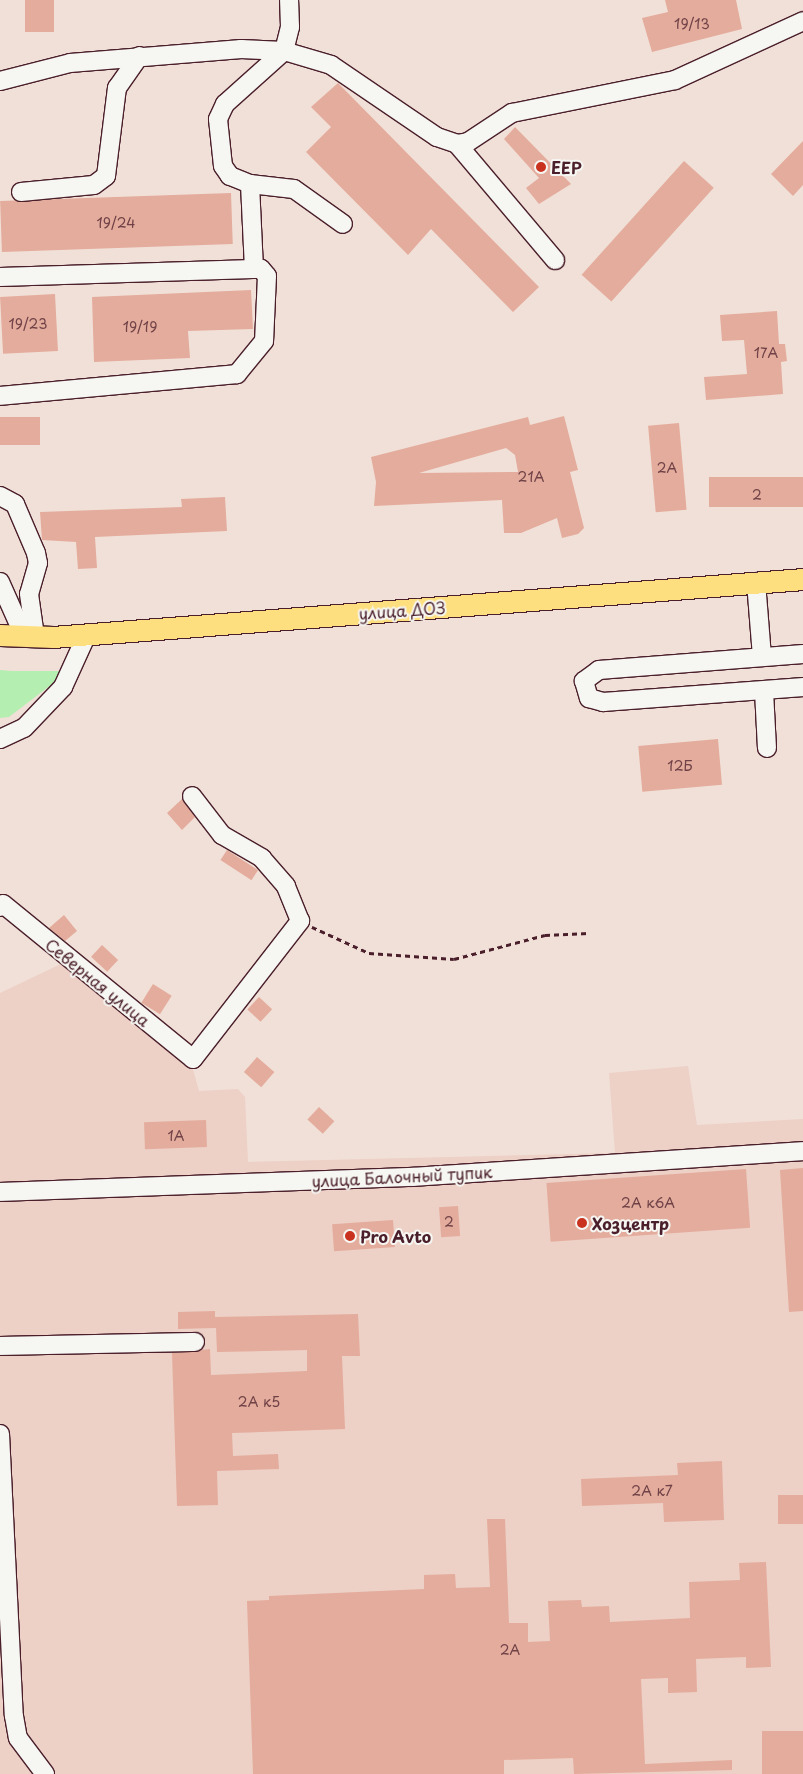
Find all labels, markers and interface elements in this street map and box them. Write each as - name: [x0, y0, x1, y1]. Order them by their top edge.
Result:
- house number: 19/13: [674, 16, 710, 32]
- place label: EEP: [551, 157, 582, 177]
- marker: EEP: [535, 161, 547, 173]
- house number: 19/24: [97, 215, 135, 231]
- house number: 19/23: [8, 316, 48, 332]
- house number: 19/19: [123, 319, 157, 335]
- house number: 17А: [754, 345, 778, 361]
- house number: 2А: [657, 460, 677, 476]
- house number: 21А: [518, 469, 544, 485]
- house number: 2: [752, 487, 762, 503]
- street label: улица ДОЗ: [358, 597, 446, 623]
- house number: 12Б: [667, 758, 693, 774]
- street label: Северная улица: [42, 934, 154, 1030]
- house number: 1А: [167, 1128, 185, 1144]
- street label: улица Балочный тупик: [311, 1162, 493, 1190]
- house number: 2А к6А: [621, 1195, 675, 1211]
- place label: Хозцентр: [592, 1213, 669, 1233]
- house number: 2: [444, 1214, 454, 1230]
- marker: Хозцентр: [576, 1217, 588, 1229]
- place label: Pro Аvto: [360, 1226, 432, 1246]
- marker: Pro Аvto: [344, 1230, 356, 1242]
- house number: 2А к5: [238, 1394, 280, 1410]
- house number: 2А к7: [631, 1483, 673, 1499]
- house number: 2А: [500, 1642, 520, 1658]

